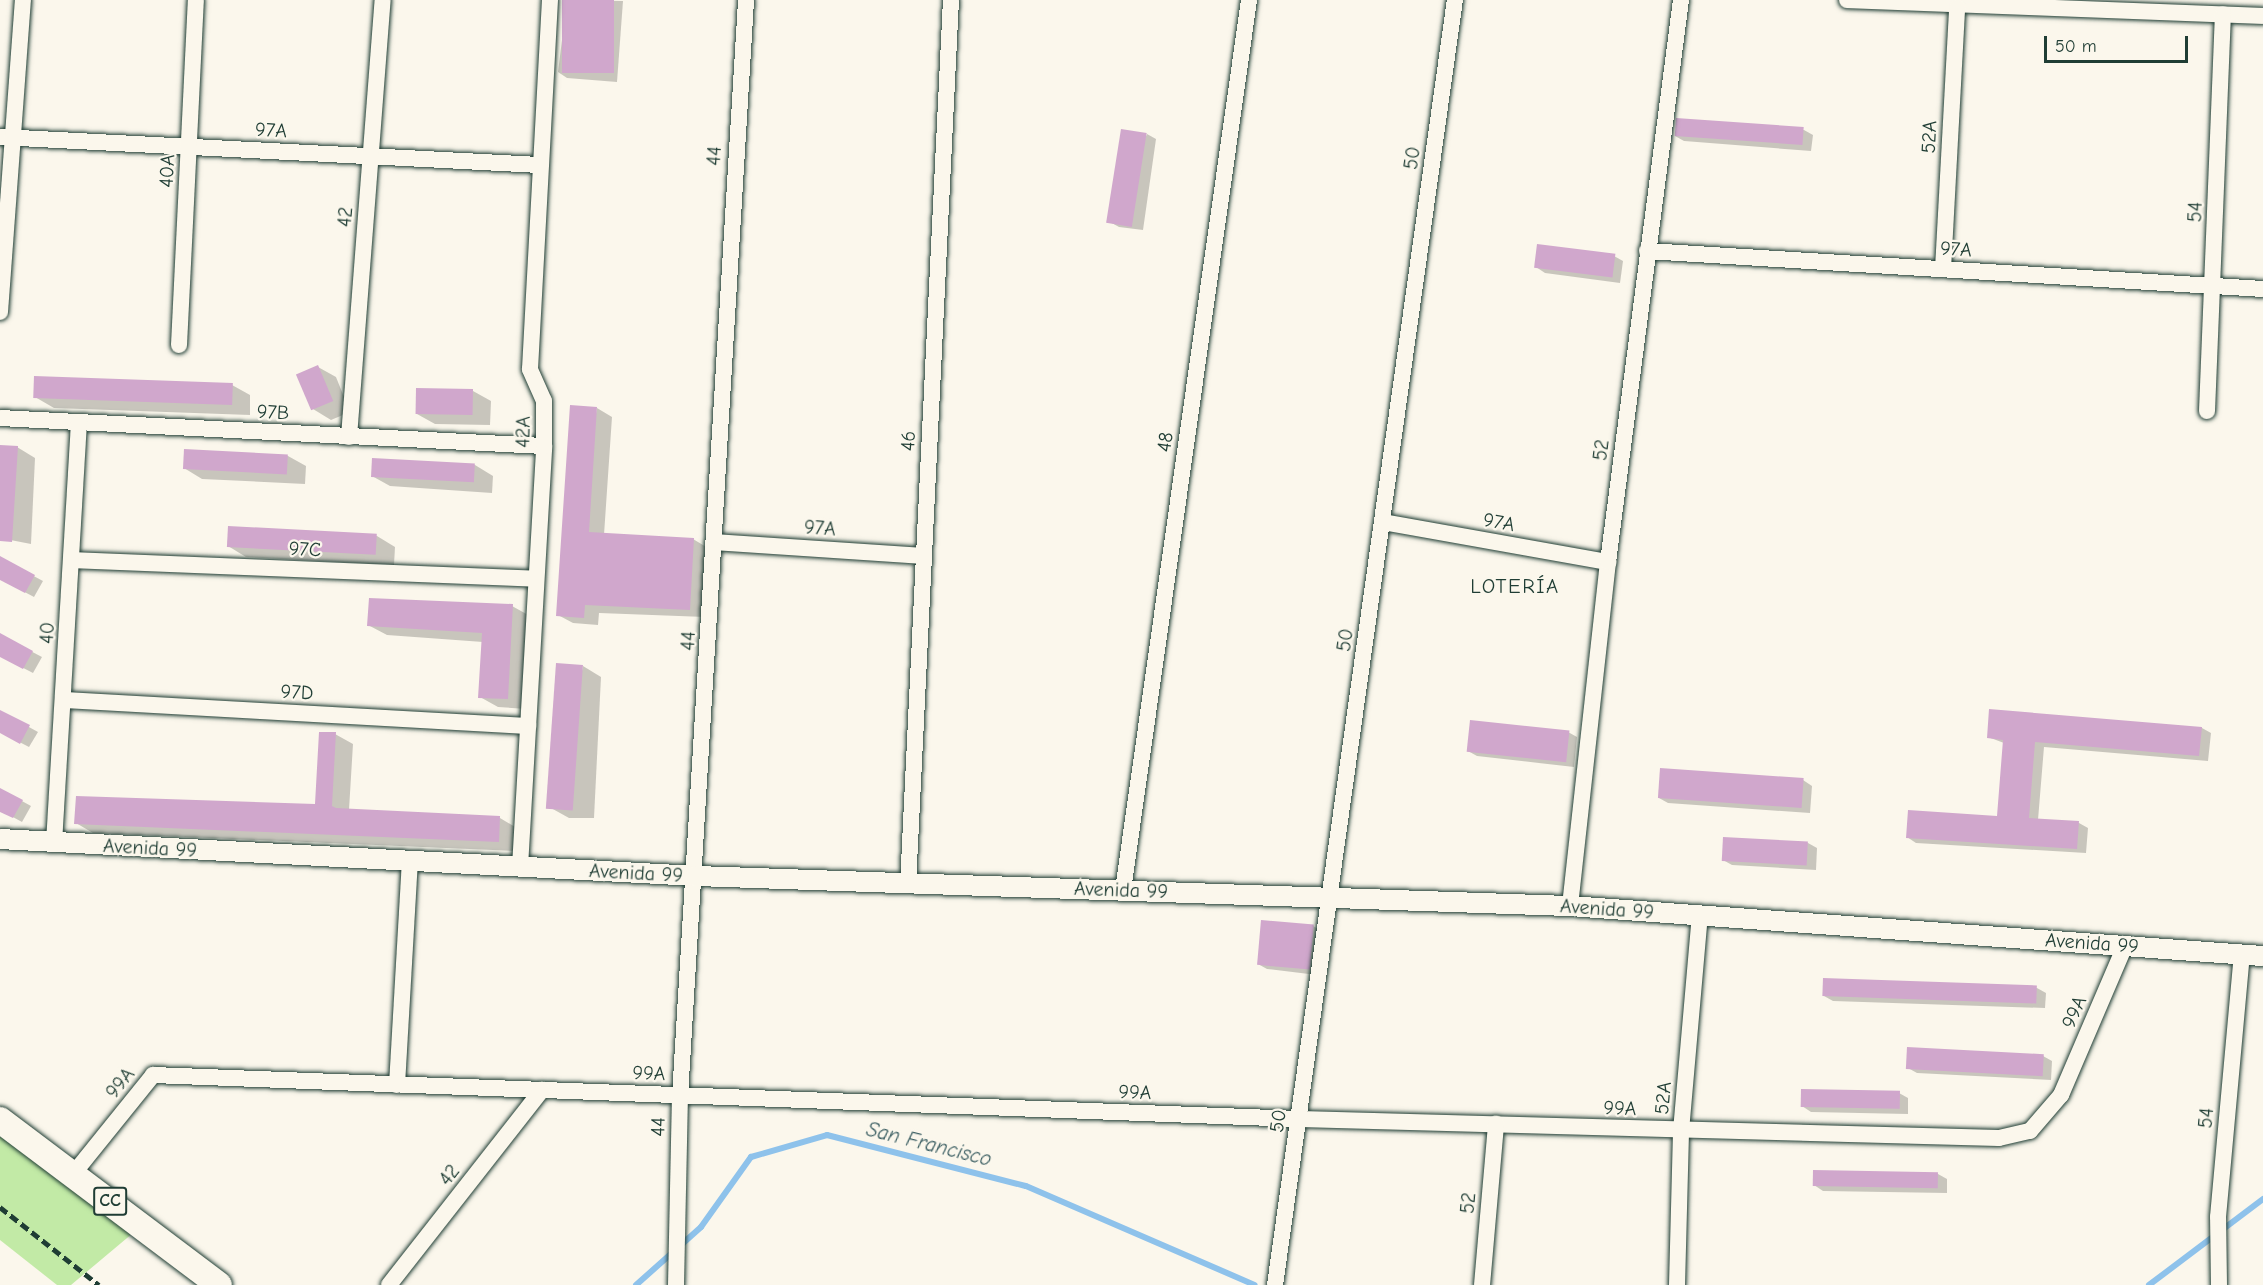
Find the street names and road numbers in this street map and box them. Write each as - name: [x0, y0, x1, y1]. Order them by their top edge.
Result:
- street label: 97A: [255, 117, 287, 143]
- street label: 52A: [1916, 120, 1942, 154]
- street label: 50: [1399, 145, 1425, 171]
- street label: 44: [701, 146, 727, 166]
- street label: 40A: [154, 154, 180, 188]
- street label: 54: [2183, 201, 2207, 223]
- street label: 42: [332, 206, 358, 228]
- street label: 97A: [1939, 236, 1973, 262]
- street label: 97B: [256, 399, 290, 425]
- street label: 42A: [511, 416, 535, 448]
- street label: 46: [895, 430, 921, 452]
- street label: 48: [1152, 430, 1178, 454]
- street label: 52: [1588, 438, 1614, 462]
- street label: 97A: [1481, 507, 1517, 537]
- street label: 97A: [803, 515, 837, 541]
- street label: 97C: [288, 536, 322, 562]
- street label: 40: [34, 621, 60, 645]
- street label: 50: [1332, 627, 1358, 653]
- street label: 44: [676, 631, 700, 651]
- street label: 97D: [280, 679, 314, 705]
- street label: Avenida 99: [102, 834, 198, 862]
- street label: Avenida 99: [588, 859, 684, 887]
- street label: Avenida 99: [1074, 876, 1168, 904]
- street label: Avenida 99: [1559, 894, 1655, 924]
- street label: Avenida 99: [2044, 928, 2140, 958]
- street label: 99A: [2056, 992, 2092, 1032]
- street label: 99A: [632, 1060, 666, 1086]
- street label: 99A: [100, 1063, 140, 1103]
- street label: 99A: [1118, 1079, 1152, 1105]
- street label: 52A: [1650, 1081, 1676, 1115]
- street label: 99A: [1603, 1095, 1637, 1121]
- street label: 54: [2193, 1107, 2219, 1129]
- street label: 50: [1265, 1108, 1291, 1134]
- street label: 44: [646, 1117, 670, 1137]
- street label: 42: [433, 1160, 465, 1190]
- road number: CC: [92, 1186, 128, 1216]
- street label: 52: [1455, 1191, 1481, 1215]

